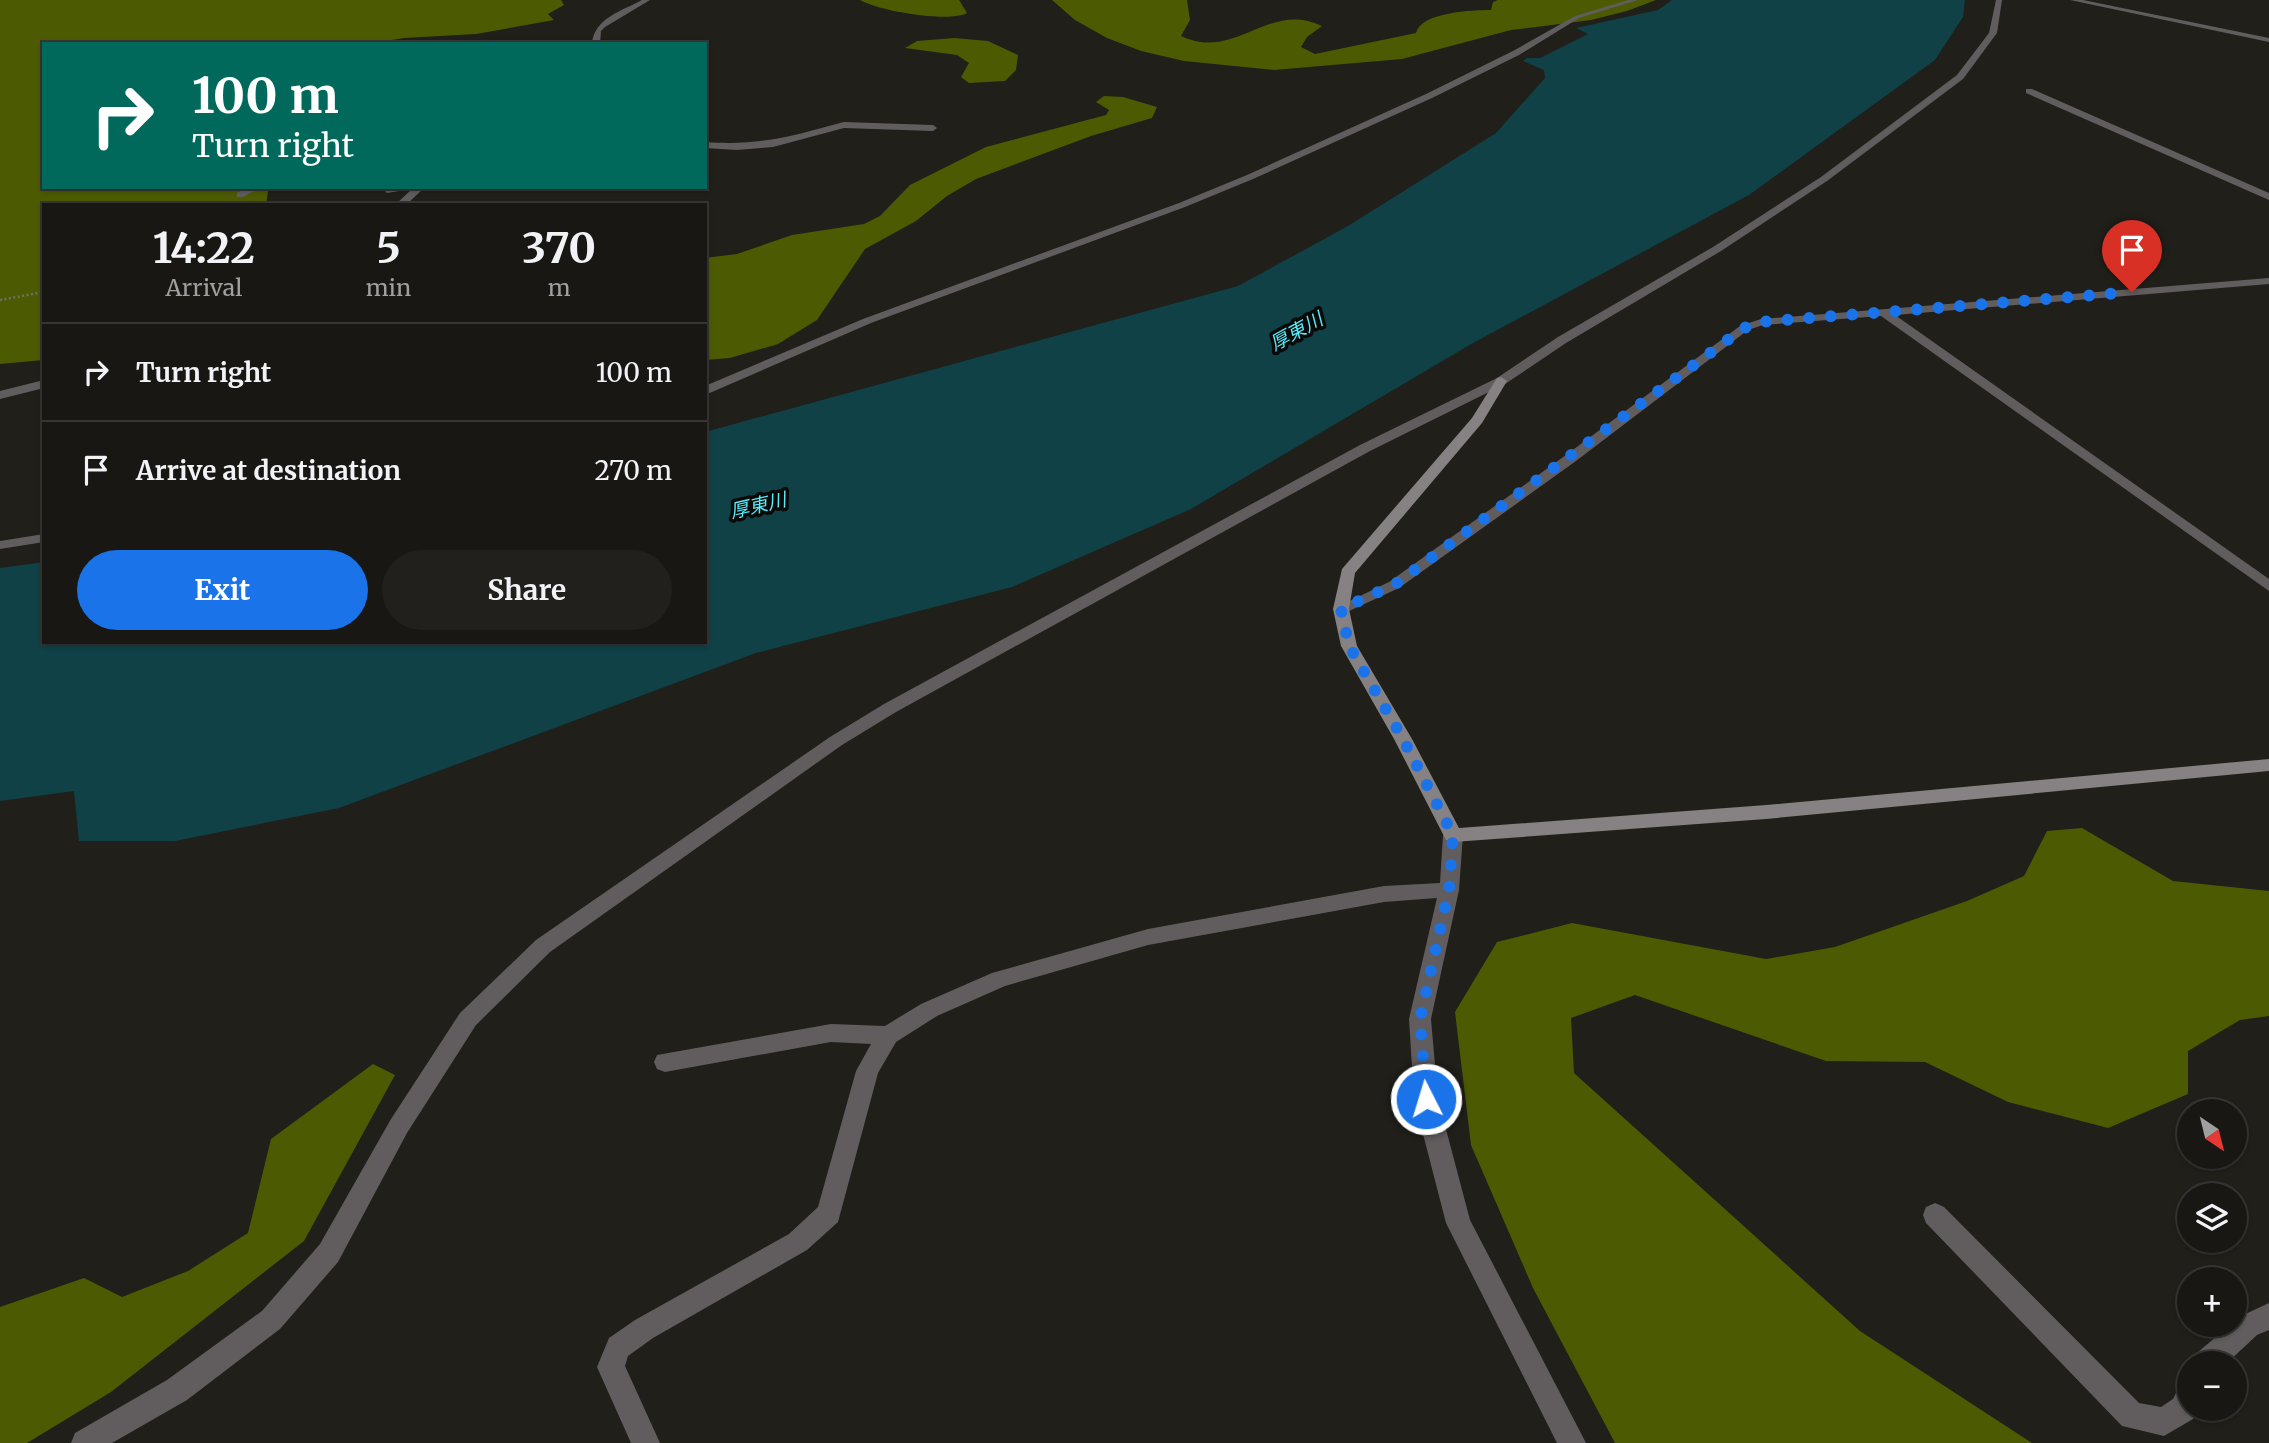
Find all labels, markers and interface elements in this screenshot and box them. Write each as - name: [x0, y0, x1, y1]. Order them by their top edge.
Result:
- text: 100 m: [192, 65, 339, 126]
- icon: right: [77, 70, 168, 161]
- text: Turn right: [192, 126, 354, 166]
- pin: [2102, 220, 2162, 292]
- text: 14:22: [153, 222, 255, 274]
- text: 5: [376, 222, 401, 274]
- text: 370: [522, 222, 596, 274]
- icon: arrive: [2113, 231, 2151, 269]
- text: Arrival: [165, 273, 242, 302]
- text: min: [366, 273, 411, 302]
- text: m: [548, 273, 571, 302]
- water label: 厚東川: [1265, 306, 1328, 355]
- icon: right: [77, 353, 115, 391]
- text: Turn right: [136, 356, 271, 389]
- text: 100 m: [596, 356, 672, 389]
- icon: arrive: [77, 451, 115, 489]
- text: Arrive at destination: [136, 454, 401, 487]
- text: 270 m: [595, 454, 672, 487]
- water label: 厚東川: [728, 486, 790, 523]
- button: Exit: [77, 550, 368, 630]
- button: Share: [382, 550, 672, 630]
- position arrow: [1389, 1062, 1463, 1136]
- north arrow: [2177, 1099, 2247, 1169]
- map controls: [2177, 1099, 2247, 1421]
- button: layers: [2177, 1183, 2247, 1253]
- button: +: [2177, 1267, 2247, 1337]
- button: −: [2177, 1351, 2247, 1421]

